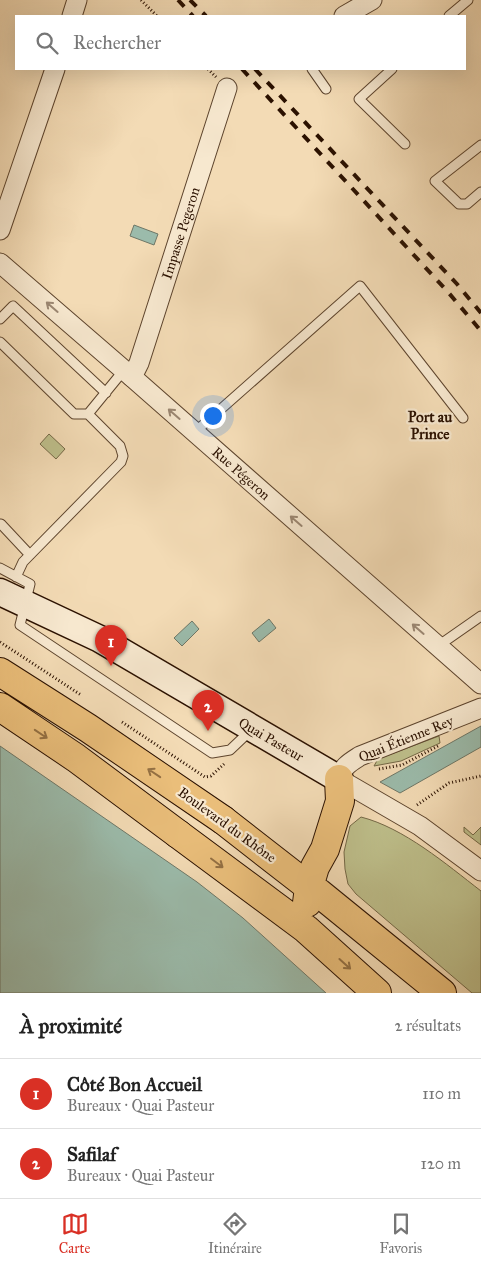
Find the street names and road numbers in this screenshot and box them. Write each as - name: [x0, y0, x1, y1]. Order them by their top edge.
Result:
- street label: Impasse Pegeron: [158, 185, 203, 281]
- street label: Rue Pégeron: [209, 443, 274, 504]
- street label: Quai Étienne Rey: [355, 710, 456, 766]
- street label: Quai Pasteur: [236, 714, 308, 765]
- street label: Boulevard du Rhône: [175, 784, 279, 866]

